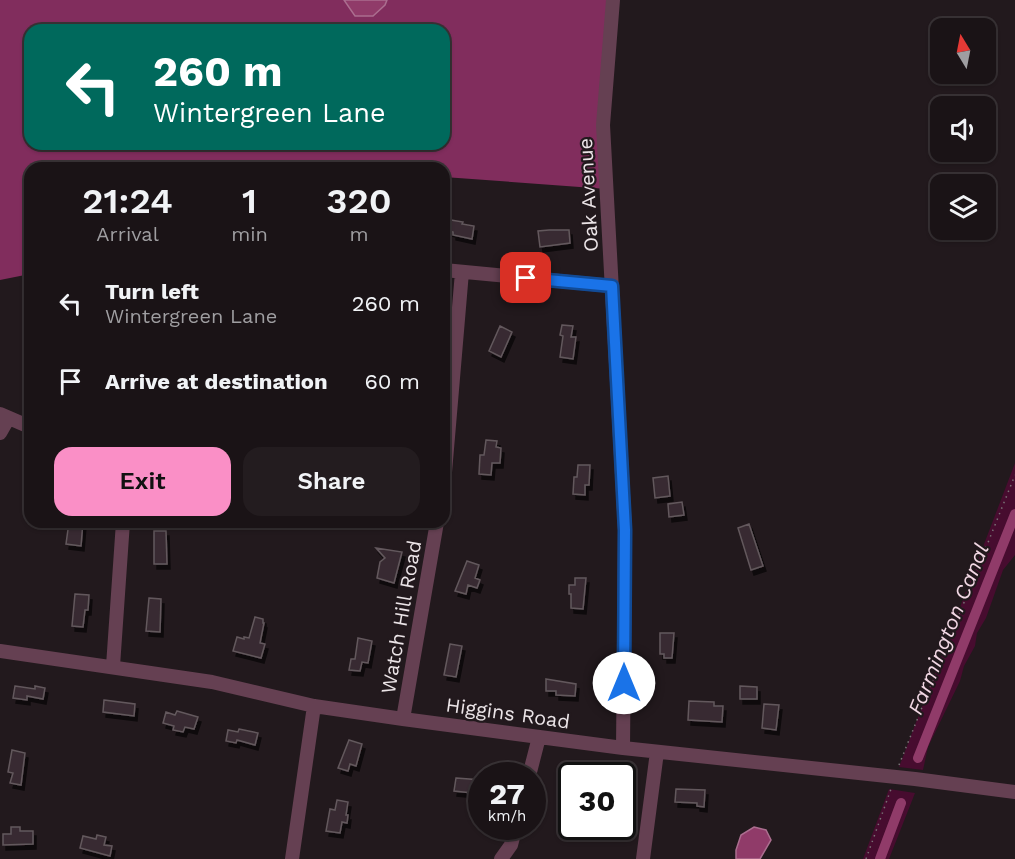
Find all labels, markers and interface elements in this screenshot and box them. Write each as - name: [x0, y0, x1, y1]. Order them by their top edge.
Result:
- north arrow: [930, 18, 996, 84]
- map controls: [930, 18, 996, 240]
- text: 260 m: [153, 47, 283, 96]
- icon: left: [54, 48, 132, 126]
- button: sound: [930, 96, 996, 162]
- text: Wintergreen Lane: [153, 97, 386, 129]
- street label: Oak Avenue: [573, 137, 603, 253]
- button: layers: [930, 174, 996, 240]
- text: 21:24: [82, 180, 173, 222]
- text: 1: [242, 180, 257, 222]
- text: 320: [326, 180, 392, 222]
- text: Arrival: [96, 222, 159, 246]
- text: min: [231, 222, 268, 246]
- text: m: [349, 222, 368, 246]
- pin: [500, 252, 551, 303]
- icon: arrive: [509, 261, 542, 294]
- text: Turn left: [105, 279, 199, 304]
- icon: left: [54, 287, 87, 320]
- text: 260 m: [352, 291, 420, 316]
- text: Wintergreen Lane: [105, 304, 277, 328]
- icon: arrive: [54, 365, 87, 398]
- text: Arrive at destination: [105, 369, 328, 394]
- text: 60 m: [364, 369, 420, 394]
- button: Exit: [54, 447, 231, 516]
- button: Share: [243, 447, 420, 516]
- street label: Watch Hill Road: [376, 538, 426, 696]
- water label: Farmington Canal: [902, 540, 994, 718]
- position arrow: [592, 651, 656, 715]
- street label: Higgins Road: [444, 692, 572, 734]
- speed limit sign: 30: [558, 762, 636, 840]
- text: 27: [489, 776, 525, 811]
- text: km/h: [488, 807, 526, 825]

